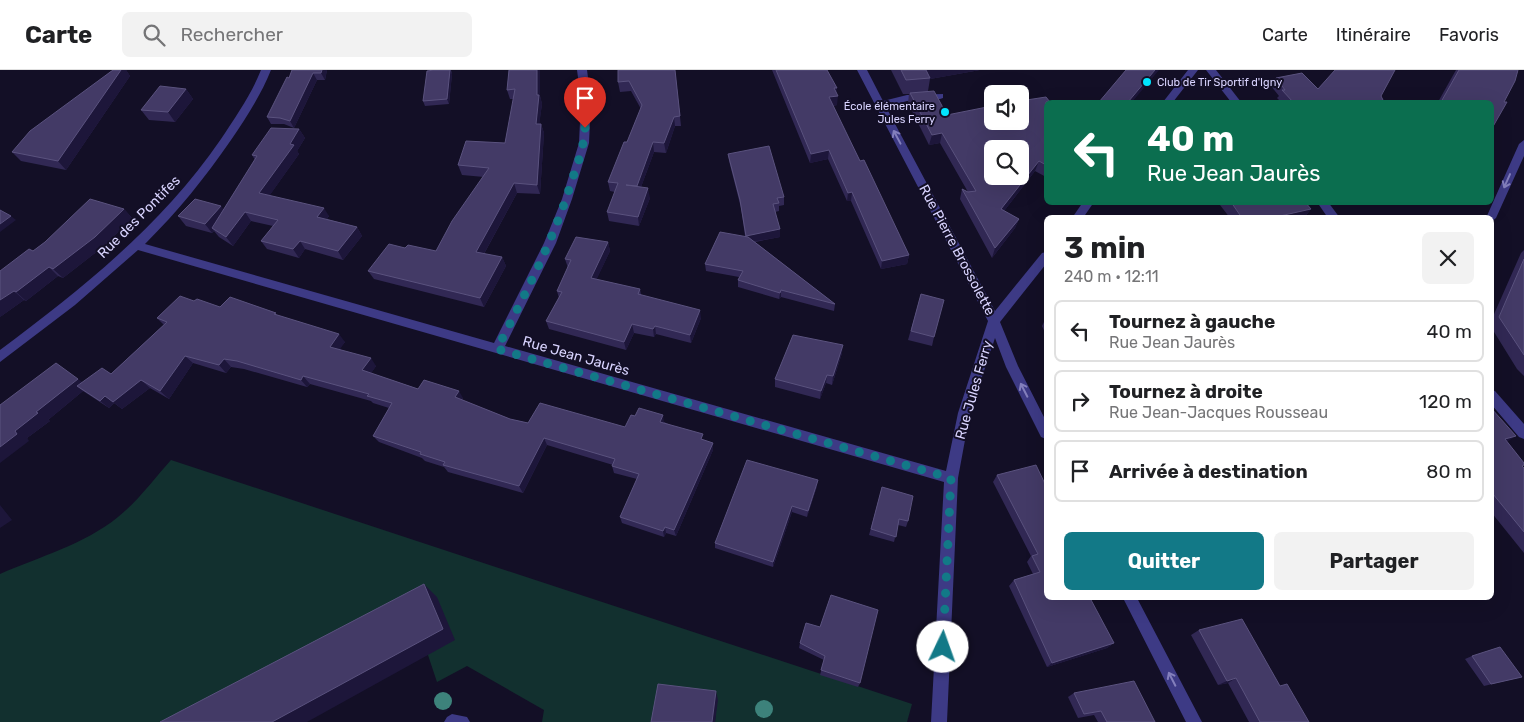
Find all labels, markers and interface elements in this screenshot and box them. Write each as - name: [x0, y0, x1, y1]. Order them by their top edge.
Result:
- search box: [122, 12, 472, 57]
- text: Carte: [25, 21, 92, 49]
- icon: search: [140, 21, 168, 49]
- text: Rechercher: [180, 23, 283, 46]
- text: Carte: [1262, 24, 1308, 46]
- text: Itinéraire: [1336, 24, 1411, 46]
- text: Favoris: [1439, 24, 1499, 46]
- marker: Club de Tir Sportif d'Igny: [1141, 76, 1153, 88]
- place label: Club de Tir Sportif d'Igny: [1157, 76, 1282, 89]
- pin: [564, 77, 606, 128]
- icon: arrive: [571, 84, 599, 112]
- map controls: [984, 85, 1029, 185]
- button: sound: [984, 85, 1029, 130]
- place label: École élémentaire Jules Ferry: [844, 100, 935, 126]
- marker: École élémentaire Jules Ferry: [939, 106, 951, 118]
- text: 40 m: [1147, 118, 1234, 160]
- icon: left: [1064, 120, 1129, 185]
- one-way arrow: [892, 130, 902, 145]
- button: search: [984, 140, 1029, 185]
- text: Rue Jean Jaurès: [1147, 160, 1320, 187]
- street label: Rue des Pontifes: [94, 172, 184, 262]
- one-way arrow: [1502, 173, 1512, 188]
- street label: Rue Pierre Brossolette: [915, 182, 999, 318]
- text: 3 min: [1064, 230, 1146, 266]
- button: close: [1422, 232, 1474, 284]
- text: 240 m · 12:11: [1064, 267, 1159, 286]
- text: Tournez à gauche: [1109, 310, 1275, 333]
- icon: left: [1066, 317, 1094, 345]
- text: 40 m: [1427, 320, 1472, 343]
- street label: Rue Jean Jaurès: [521, 333, 631, 379]
- text: Rue Jean Jaurès: [1109, 333, 1235, 352]
- street label: Rue Jules Ferry: [952, 338, 996, 441]
- text: Tournez à droite: [1109, 380, 1263, 403]
- one-way arrow: [1019, 383, 1028, 398]
- icon: right: [1066, 387, 1094, 415]
- text: 120 m: [1419, 390, 1472, 413]
- text: Rue Jean-Jacques Rousseau: [1109, 403, 1328, 422]
- icon: arrive: [1066, 457, 1094, 485]
- text: Arrivée à destination: [1109, 460, 1308, 483]
- text: 80 m: [1426, 460, 1472, 483]
- button: Quitter: [1064, 532, 1264, 590]
- button: Partager: [1274, 532, 1474, 590]
- position arrow: [916, 620, 968, 672]
- one-way arrow: [1167, 671, 1177, 686]

